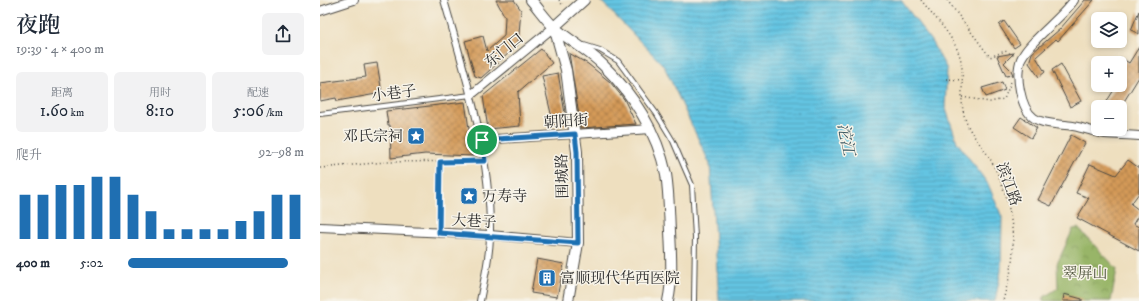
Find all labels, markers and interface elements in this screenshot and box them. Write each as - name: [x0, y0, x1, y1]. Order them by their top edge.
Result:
- text: 夜跑: [16, 12, 60, 39]
- map controls: [1091, 12, 1127, 136]
- button: layers: [1091, 12, 1127, 48]
- button: share: [262, 13, 304, 55]
- street label: 东门口: [481, 29, 528, 72]
- text: 19:39 · 4 × 400 m: [16, 41, 104, 57]
- button: +: [1091, 56, 1127, 92]
- street label: 小巷子: [371, 81, 418, 106]
- text: 距离: [51, 86, 73, 100]
- text: 用时: [149, 86, 171, 100]
- text: 配速: [247, 86, 269, 100]
- text: 1.60: [40, 100, 68, 122]
- text: 8:10: [146, 100, 174, 122]
- text: 5:06: [233, 100, 264, 122]
- button: −: [1091, 100, 1127, 136]
- text: km: [68, 106, 84, 120]
- text: /km: [264, 106, 283, 120]
- street label: 朝阳街: [543, 110, 589, 133]
- water label: 沱江: [833, 122, 859, 159]
- pin: [465, 123, 499, 157]
- place icon: 邓氏宗祠: [406, 126, 426, 146]
- place label: 邓氏宗祠: [343, 127, 403, 146]
- icon: arrive: [471, 129, 493, 151]
- text: 92–98 m: [259, 144, 304, 160]
- text: 爬升: [16, 147, 42, 163]
- street label: 围城路: [553, 153, 572, 199]
- street label: 滨江路: [992, 160, 1025, 209]
- place icon: 万寿寺: [459, 186, 479, 206]
- place label: 万寿寺: [482, 187, 527, 206]
- street label: 大巷子: [451, 211, 497, 232]
- text: 400 m: [16, 255, 50, 271]
- text: 5:02: [80, 255, 103, 271]
- park label: 翠屏山: [1062, 264, 1108, 283]
- building icon: 富顺现代华西医院: [537, 268, 557, 288]
- place label: 富顺现代华西医院: [560, 269, 680, 288]

